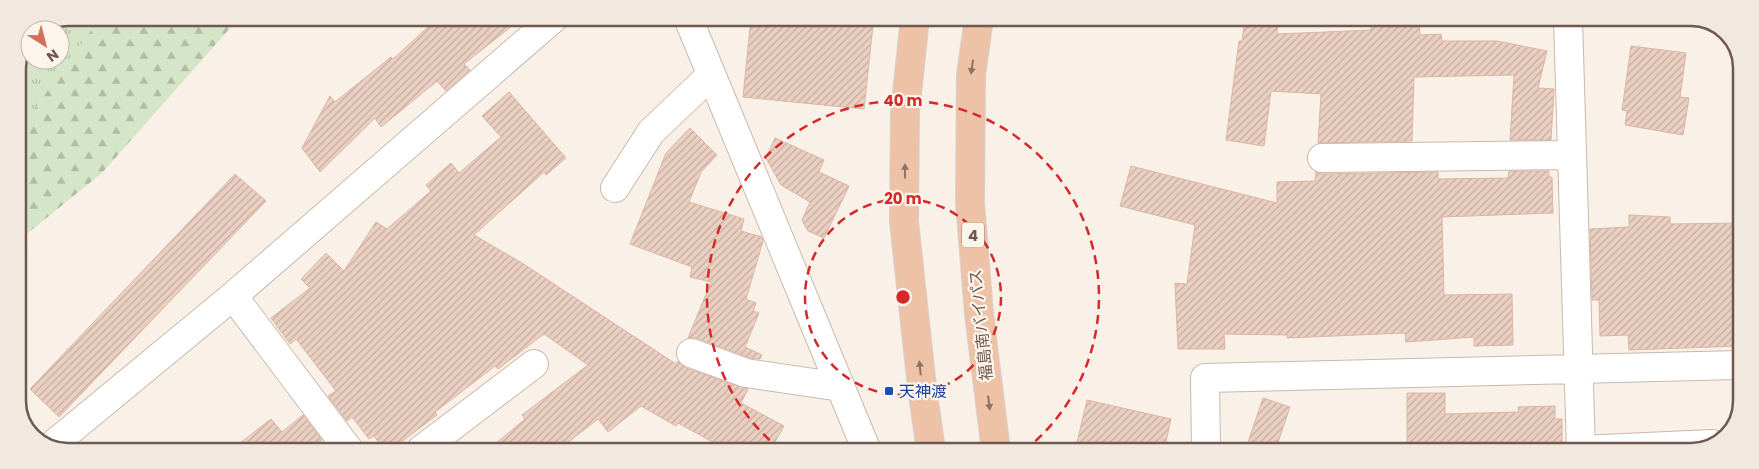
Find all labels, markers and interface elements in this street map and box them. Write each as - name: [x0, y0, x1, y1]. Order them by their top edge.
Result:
- north arrow: [20, 20, 70, 70]
- text: N: [43, 44, 63, 67]
- one-way arrow: [968, 59, 976, 75]
- text: 40 m: [883, 90, 923, 111]
- one-way arrow: [901, 163, 909, 179]
- text: 20 m: [884, 188, 922, 209]
- road number: 4: [962, 222, 984, 248]
- street label: 福島南バイパス: [964, 268, 998, 382]
- centre of rings: [894, 288, 912, 306]
- one-way arrow: [916, 359, 924, 375]
- place label: 天神渡: [899, 380, 947, 403]
- marker: 天神渡: [883, 385, 895, 397]
- one-way arrow: [985, 395, 993, 411]

